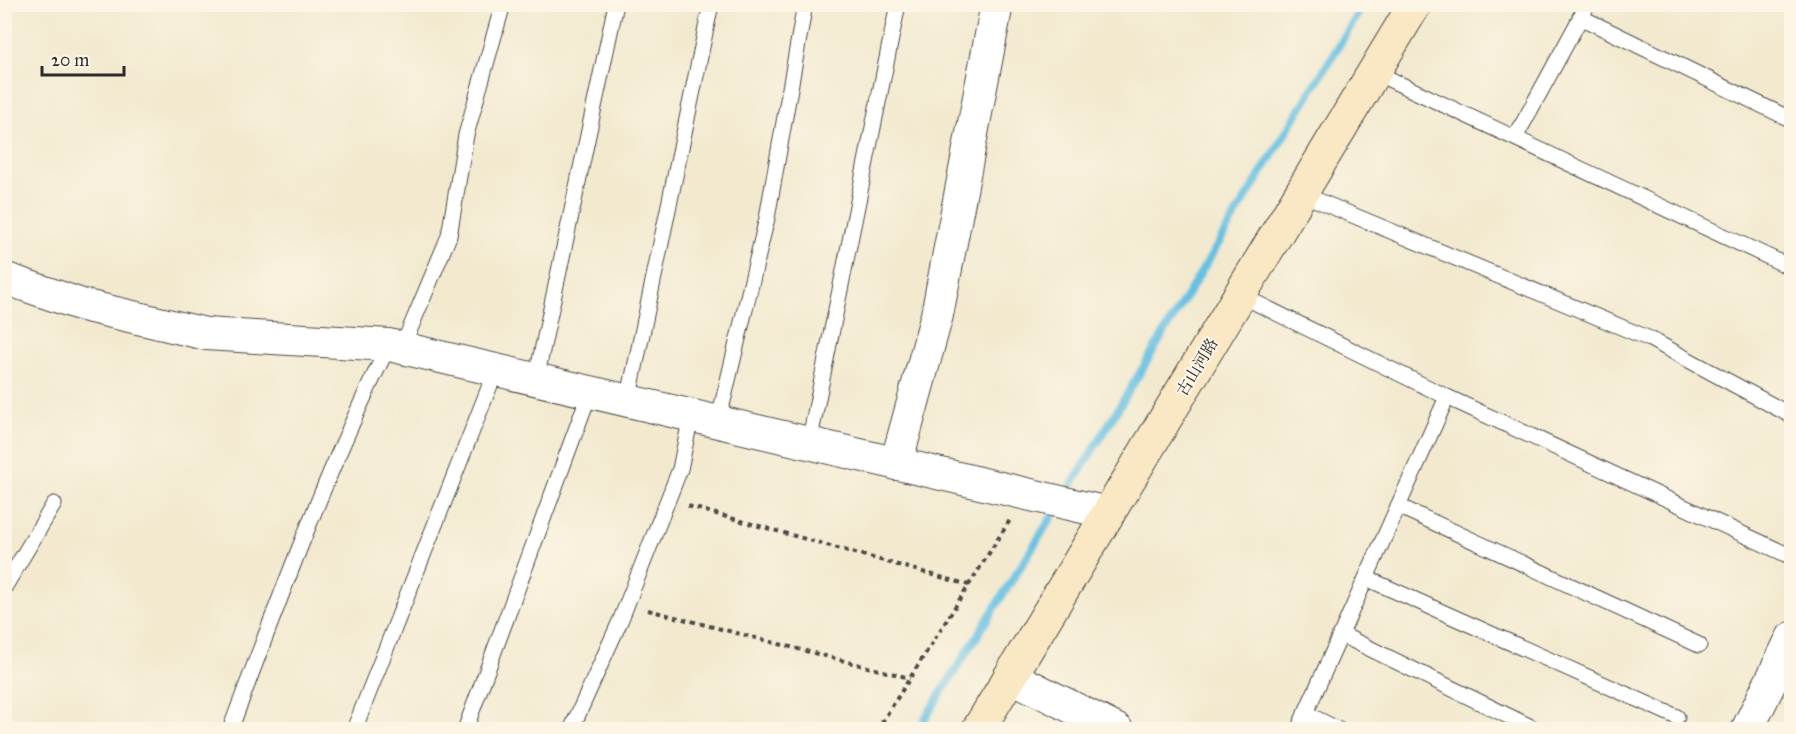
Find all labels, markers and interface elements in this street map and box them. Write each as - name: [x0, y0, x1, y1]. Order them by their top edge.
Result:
- scale bar: [42, 39, 124, 77]
- text: 20 m: [51, 49, 89, 71]
- street label: 古山河路: [1172, 335, 1222, 399]

